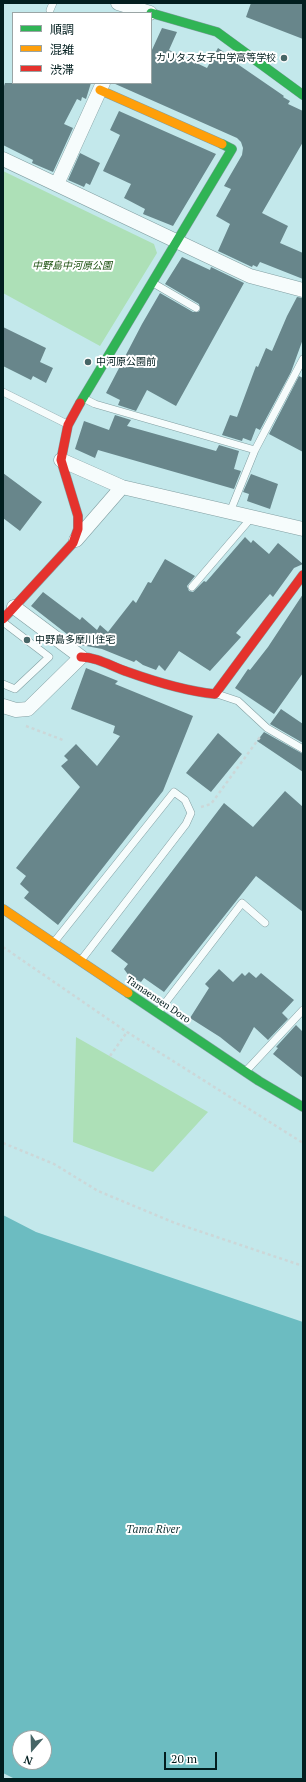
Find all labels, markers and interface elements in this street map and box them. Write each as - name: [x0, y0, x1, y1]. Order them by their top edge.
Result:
- legend: [12, 12, 152, 84]
- text: 順調: [50, 22, 74, 37]
- text: 混雑: [50, 42, 74, 57]
- place label: カリタス女子中学高等学校: [156, 52, 276, 64]
- marker: カリタス女子中学高等学校: [279, 53, 289, 63]
- text: 渋滞: [50, 62, 74, 77]
- park label: 中野島中河原公園: [32, 260, 112, 272]
- place label: 中河原公園前: [96, 356, 156, 368]
- marker: 中河原公園前: [83, 357, 93, 367]
- place label: 中野島多摩川住宅: [35, 634, 115, 646]
- marker: 中野島多摩川住宅: [22, 635, 32, 645]
- street label: Tamaensen Doro: [123, 974, 193, 1026]
- water label: Tama River: [126, 1523, 180, 1537]
- north arrow: [12, 1730, 52, 1770]
- scale bar: [166, 1744, 219, 1770]
- text: 20 m: [171, 1751, 197, 1766]
- text: N: [22, 1752, 35, 1768]

